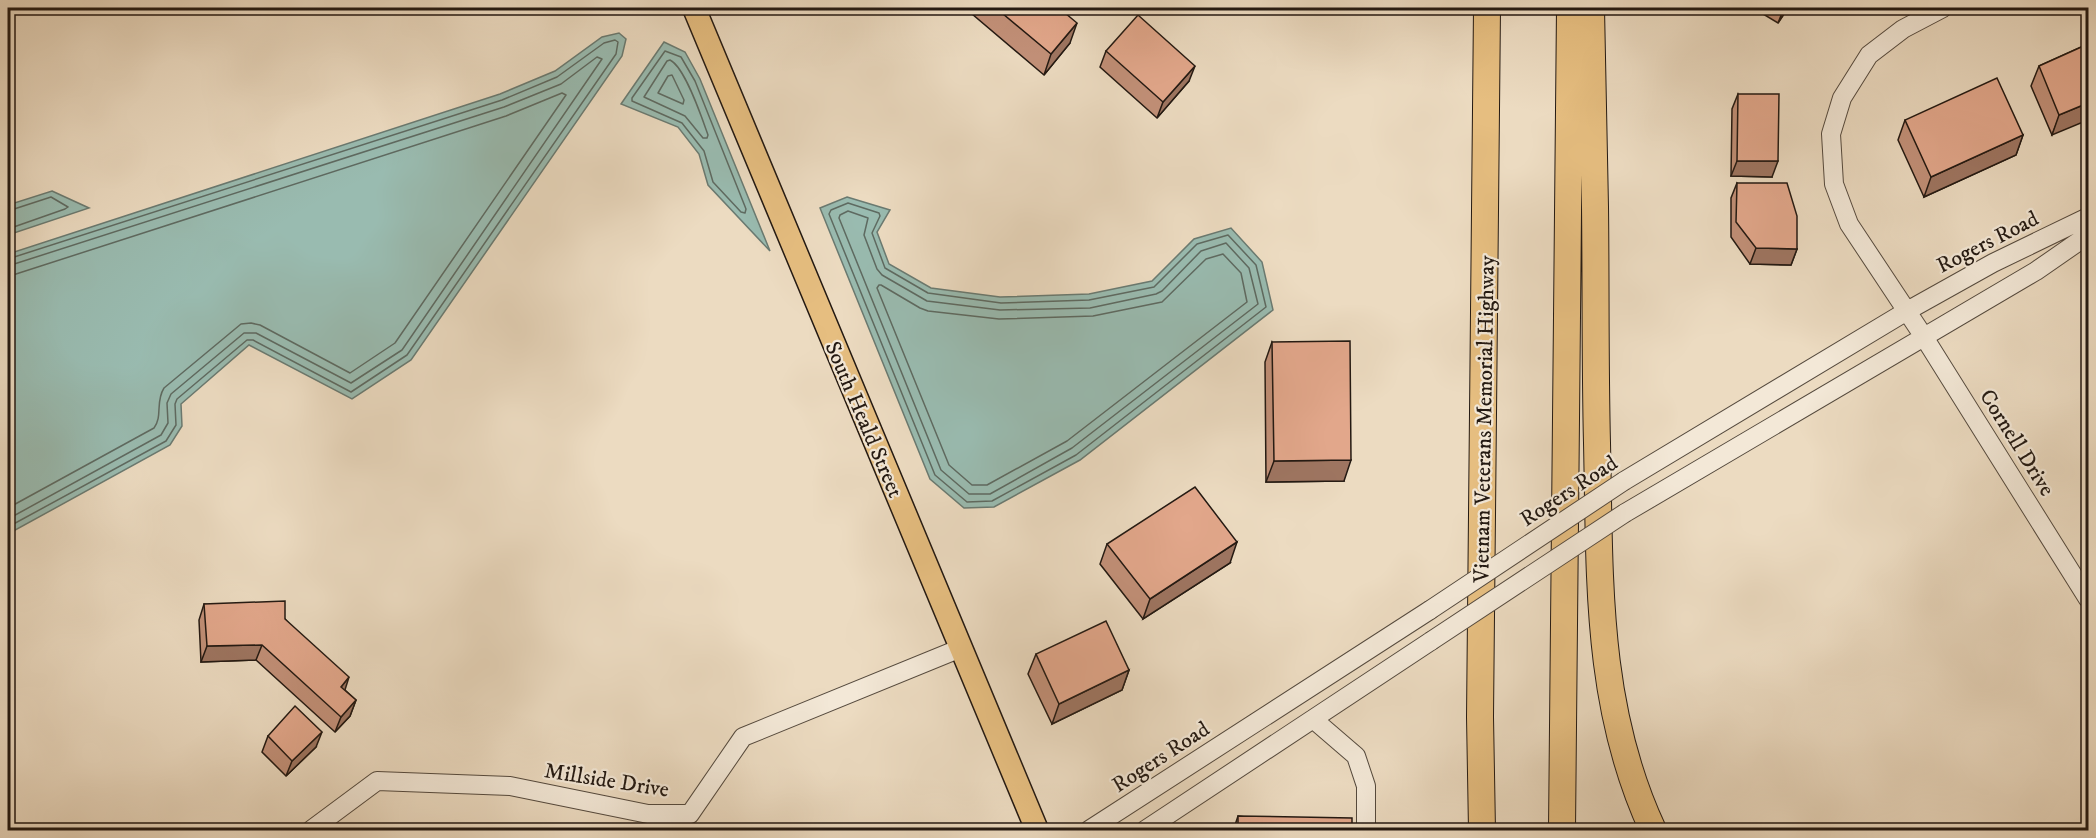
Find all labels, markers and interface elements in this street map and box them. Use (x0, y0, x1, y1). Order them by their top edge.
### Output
street label: Rogers Road (1932, 205, 2043, 280)
street label: Vietnam Veterans Memorial Highway (1468, 255, 1501, 584)
street label: South Heald Street (819, 337, 909, 502)
street label: Cornell Drive (1973, 384, 2060, 501)
street label: Rogers Road (1515, 450, 1623, 533)
street label: Rogers Road (1107, 716, 1215, 799)
street label: Millside Drive (543, 757, 671, 804)

